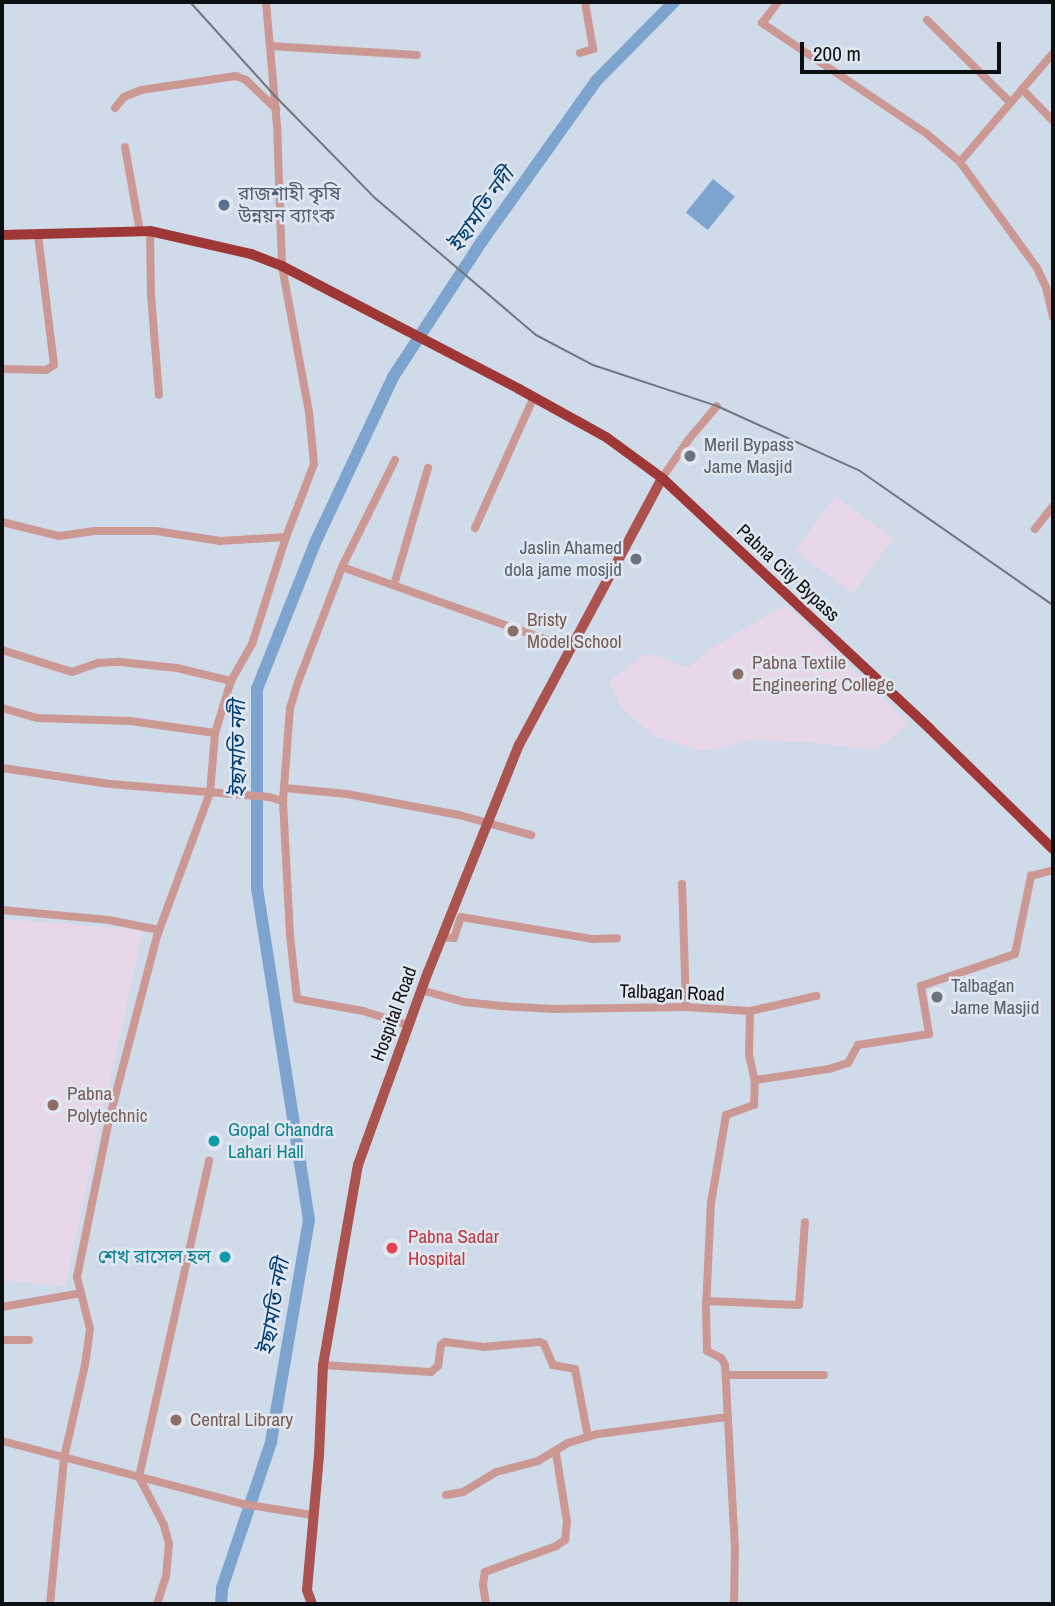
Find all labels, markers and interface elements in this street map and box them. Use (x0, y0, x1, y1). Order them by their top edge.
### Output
scale bar (803, 28, 1004, 72)
text: 200 m (813, 39, 861, 68)
water label: ইছামতি নদী (443, 163, 519, 257)
place label: রাজশাহী কৃষি উন্নয়ন ব্যাংক (238, 183, 341, 227)
marker: রাজশাহী কৃষি উন্নয়ন ব্যাংক (216, 197, 232, 213)
place label: Meril Bypass Jame Masjid (704, 434, 794, 478)
marker: Meril Bypass Jame Masjid (682, 448, 698, 464)
street label: Pabna City Bypass (732, 519, 844, 627)
place label: Jaslin Ahamed dola jame mosjid (504, 537, 622, 581)
marker: Jaslin Ahamed dola jame mosjid (628, 551, 644, 567)
place label: Bristy Model School (527, 609, 621, 653)
marker: Bristy Model School (505, 623, 521, 639)
place label: Pabna Textile Engineering College (752, 652, 894, 696)
marker: Pabna Textile Engineering College (730, 666, 746, 682)
water label: ইছামতি নদী (225, 700, 251, 798)
street label: Hospital Road (366, 964, 422, 1064)
place label: Talbagan Jame Masjid (951, 975, 1039, 1019)
street label: Talbagan Road (619, 980, 725, 1006)
marker: Talbagan Jame Masjid (929, 989, 945, 1005)
place label: Pabna Polytechnic (67, 1083, 148, 1127)
marker: Pabna Polytechnic (45, 1097, 61, 1113)
place label: Gopal Chandra Lahari Hall (228, 1119, 334, 1163)
marker: Gopal Chandra Lahari Hall (206, 1133, 222, 1149)
place label: Pabna Sadar Hospital (408, 1226, 499, 1270)
marker: Pabna Sadar Hospital (382, 1238, 402, 1258)
place label: শেখ রাসেল হল (98, 1246, 211, 1268)
marker: শেখ রাসেল হল (217, 1249, 233, 1265)
water label: ইছামতি নদী (253, 1257, 295, 1357)
place label: Central Library (190, 1409, 293, 1431)
marker: Central Library (168, 1412, 184, 1428)

